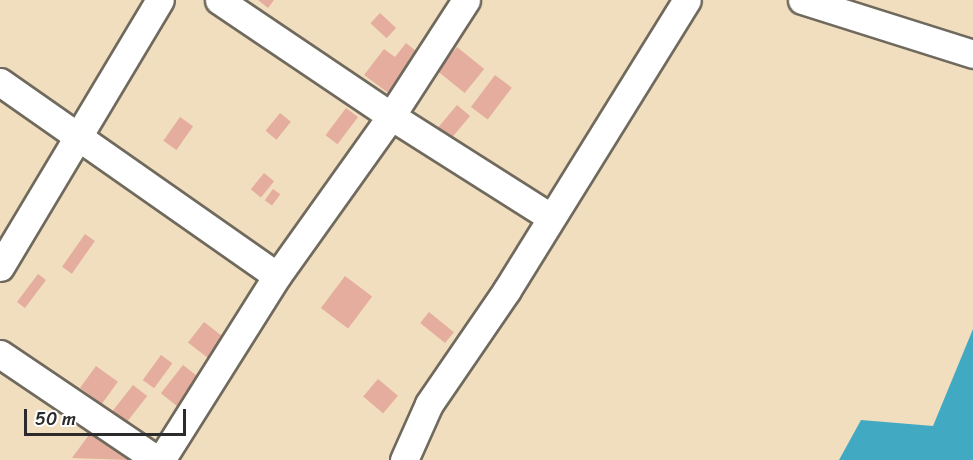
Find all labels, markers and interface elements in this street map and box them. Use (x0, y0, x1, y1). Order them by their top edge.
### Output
scale bar (27, 397, 189, 435)
text: 50 m (35, 403, 76, 435)

